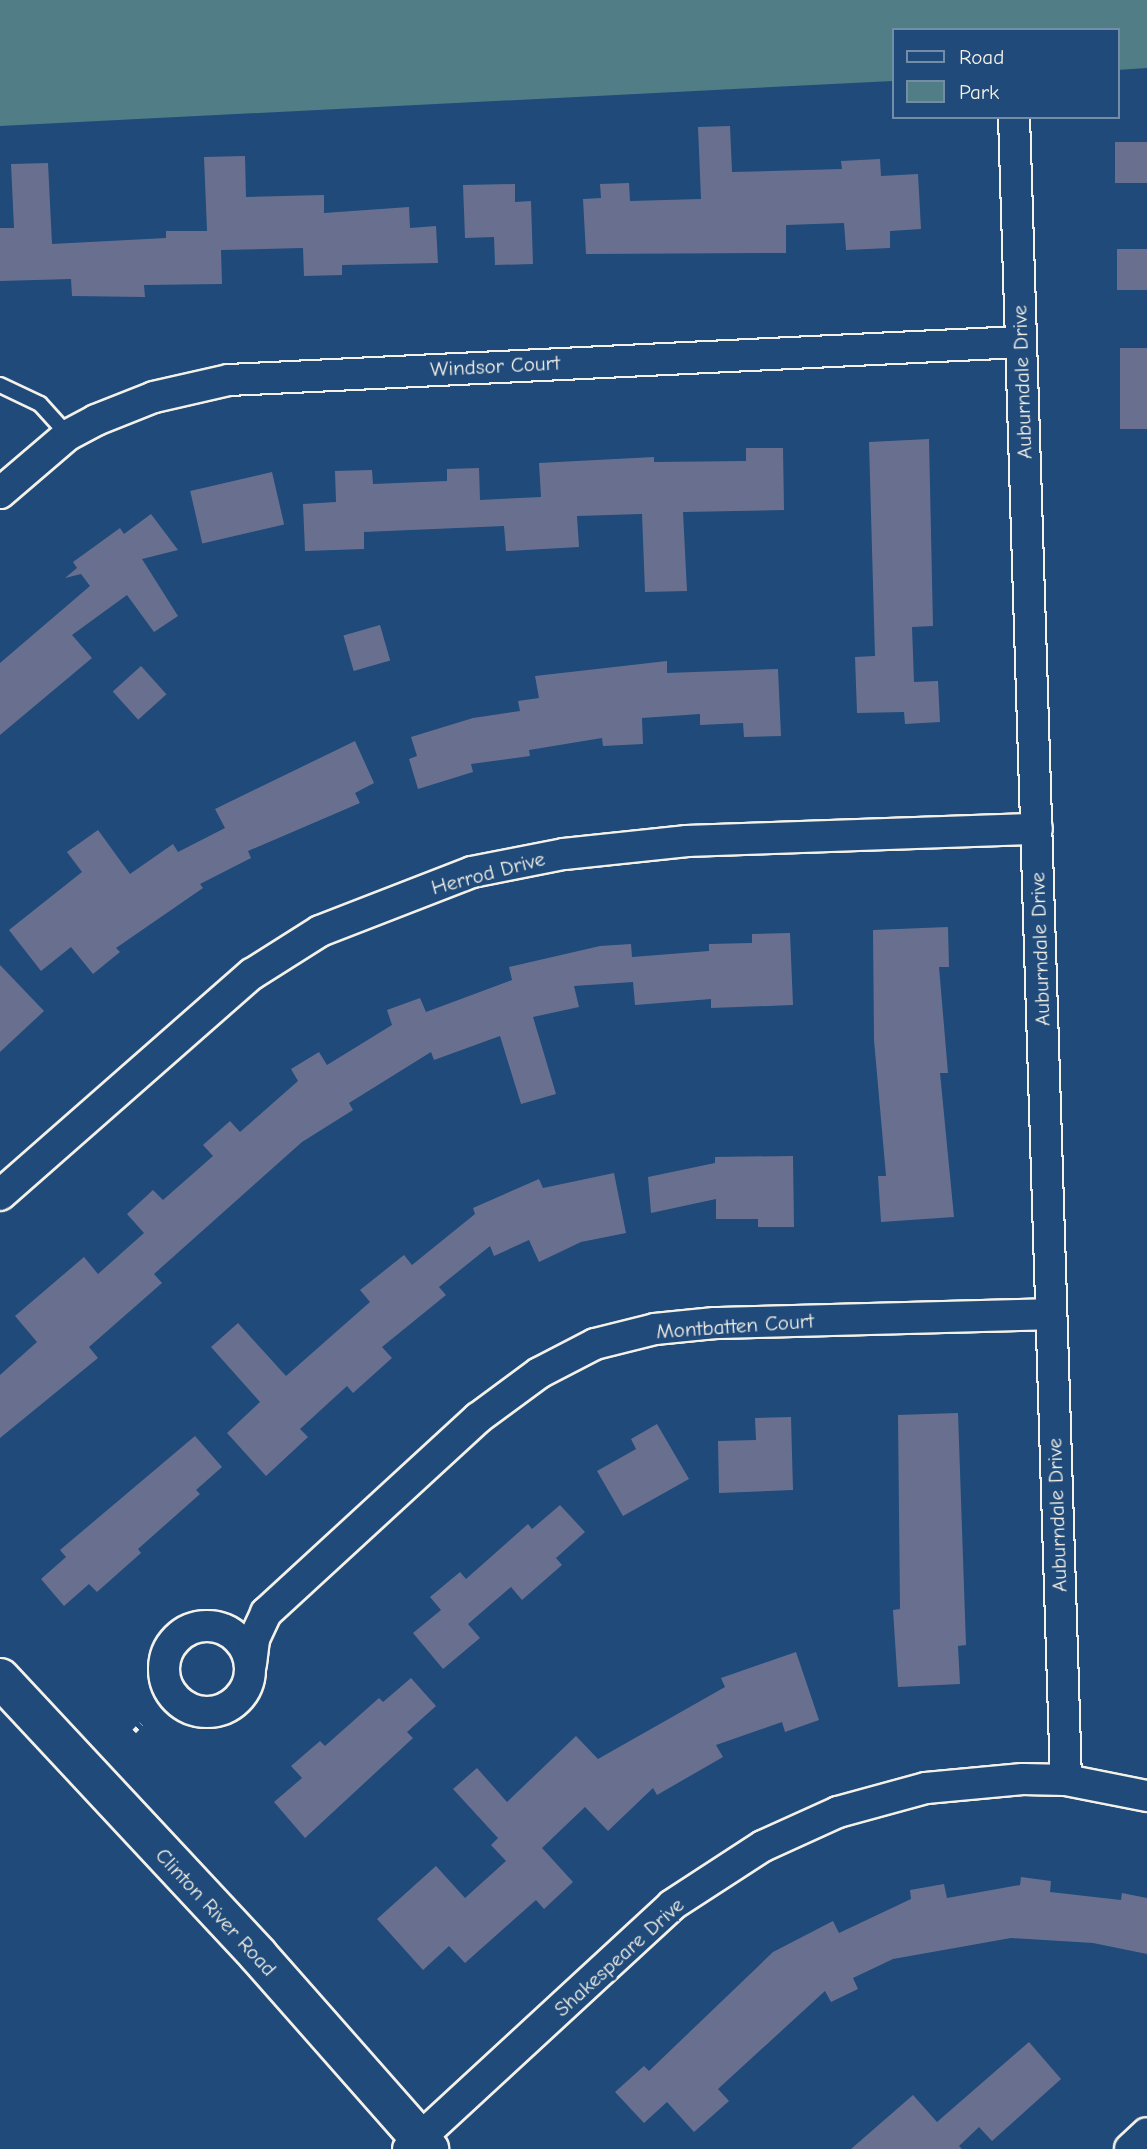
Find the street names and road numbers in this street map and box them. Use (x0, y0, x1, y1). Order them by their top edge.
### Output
street label: Auburndale Drive (1007, 305, 1037, 459)
street label: Windsor Court (429, 350, 561, 382)
street label: Herrod Drive (428, 846, 548, 900)
street label: Auburndale Drive (1025, 872, 1055, 1026)
street label: Montbatten Court (655, 1308, 815, 1344)
street label: Auburndale Drive (1042, 1438, 1072, 1592)
street label: Clinton River Road (150, 1843, 282, 1981)
street label: Shakespeare Drive (549, 1892, 689, 2022)

